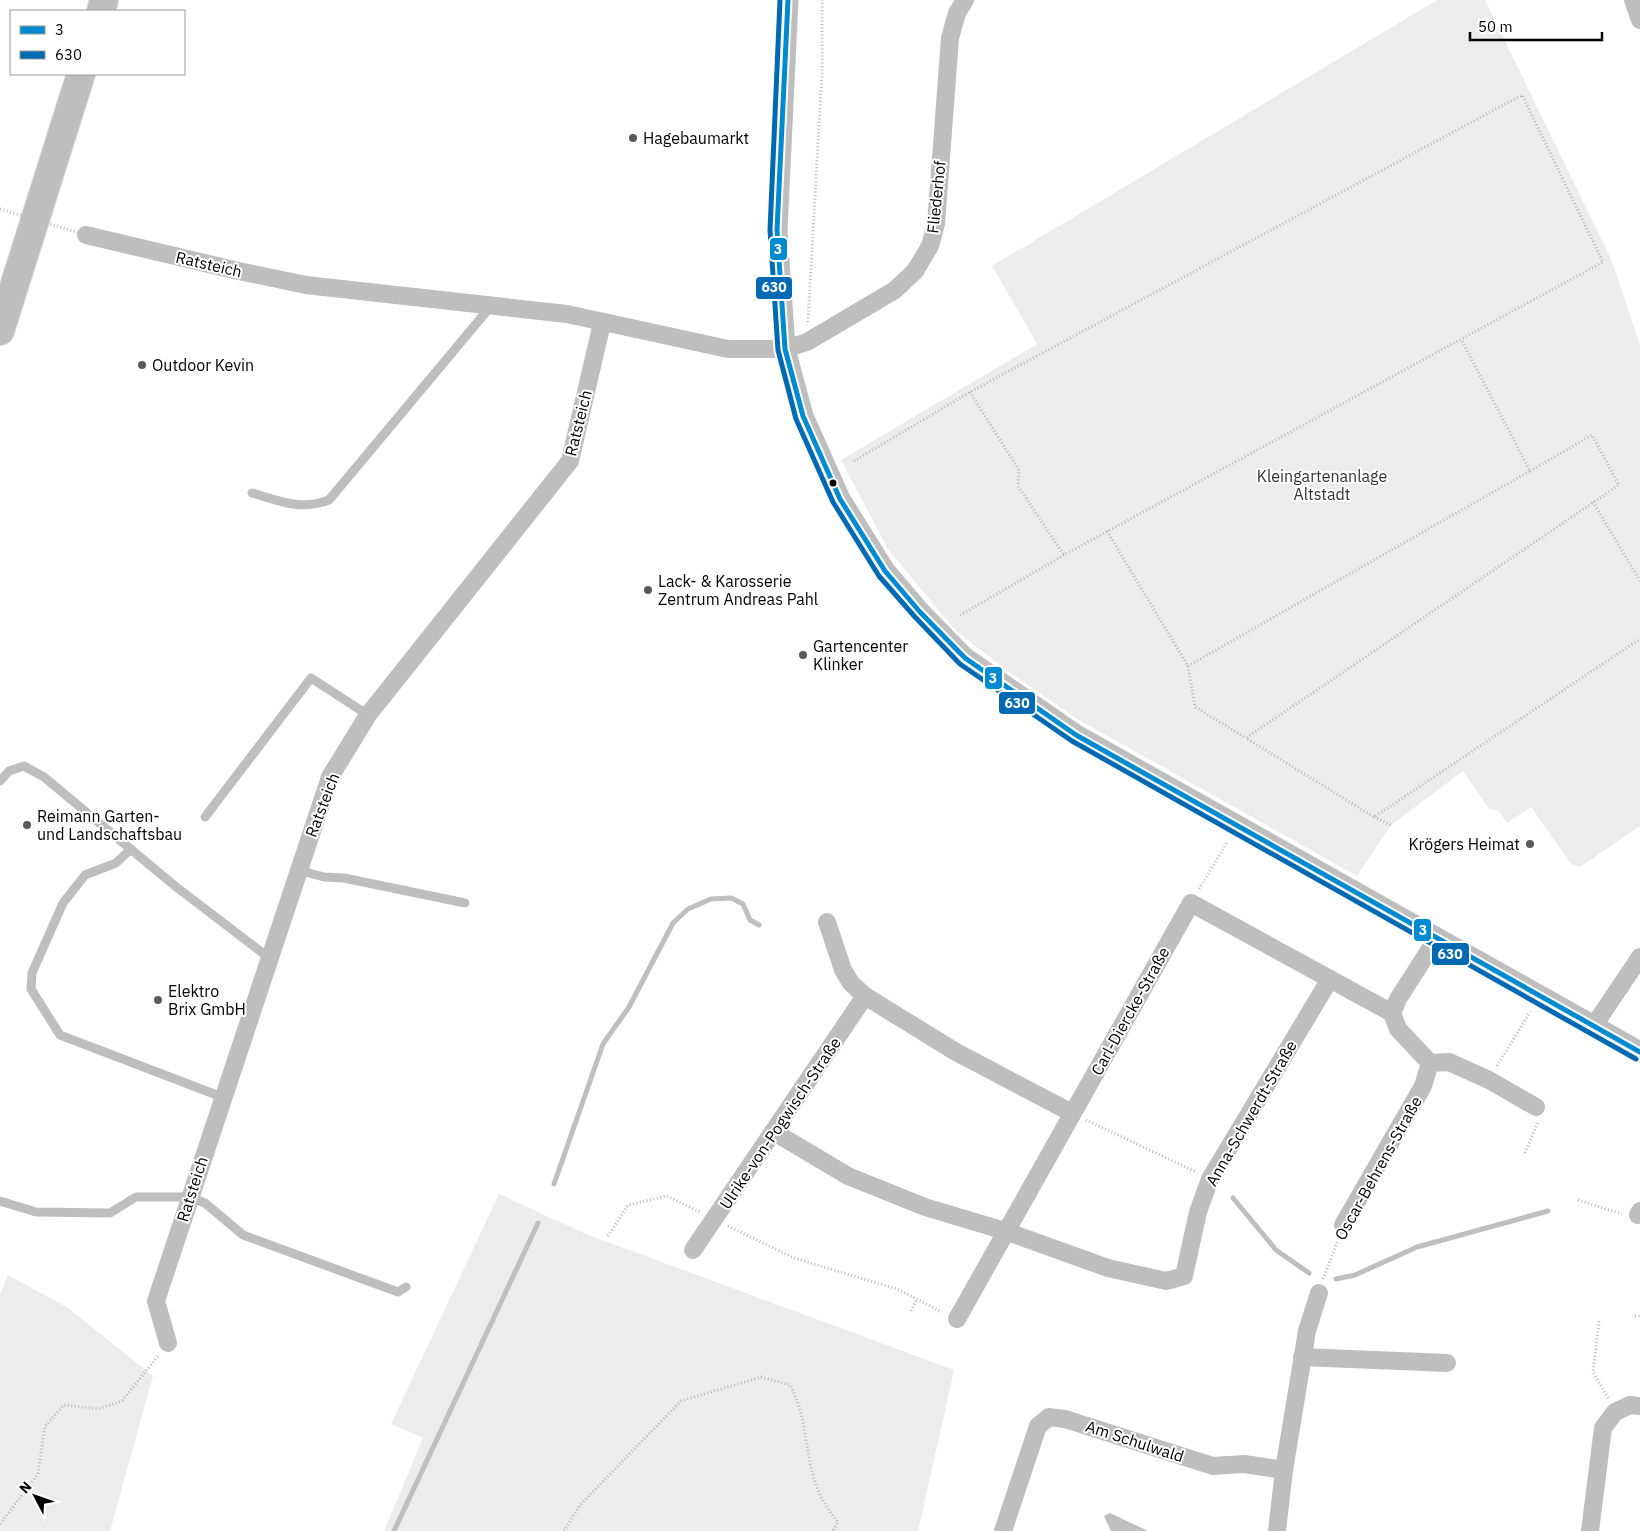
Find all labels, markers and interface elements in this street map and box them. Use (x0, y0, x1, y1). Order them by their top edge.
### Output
legend (10, 10, 185, 75)
scale bar (1470, 10, 1602, 42)
text: 50 m (1478, 17, 1513, 36)
text: 3 (55, 20, 64, 39)
text: 630 (55, 45, 82, 64)
place label: Hagebaumarkt (643, 128, 749, 148)
marker: Hagebaumarkt (627, 132, 639, 144)
street label: Fliederhof (922, 160, 950, 234)
line badge: 3 (769, 237, 788, 261)
text: 3 (774, 240, 782, 258)
street label: Ratsteich (174, 247, 244, 281)
line badge: 630 (755, 276, 793, 300)
text: 630 (761, 278, 787, 296)
place label: Outdoor Kevin (152, 355, 254, 375)
marker: Outdoor Kevin (136, 359, 148, 371)
street label: Ratsteich (560, 388, 596, 458)
park label: Kleingartenanlage Altstadt (1257, 466, 1387, 504)
unlabelled marker (828, 478, 838, 488)
place label: Lack- & Karosserie Zentrum Andreas Pahl (658, 571, 818, 609)
marker: Lack- & Karosserie Zentrum Andreas Pahl (642, 584, 654, 596)
place label: Gartencenter Klinker (813, 636, 908, 674)
marker: Gartencenter Klinker (797, 649, 809, 661)
line badge: 3 (984, 666, 1003, 690)
text: 3 (989, 669, 997, 687)
line badge: 630 (998, 691, 1036, 715)
text: 630 (1004, 694, 1030, 712)
street label: Ratsteich (301, 770, 343, 840)
place label: Reimann Garten- und Landschaftsbau (37, 806, 182, 844)
marker: Reimann Garten- und Landschaftsbau (21, 819, 33, 831)
place label: Krögers Heimat (1408, 834, 1520, 854)
marker: Krögers Heimat (1524, 838, 1536, 850)
line badge: 3 (1413, 918, 1432, 942)
text: 3 (1419, 921, 1427, 939)
line badge: 630 (1431, 942, 1470, 966)
street label: Carl-Diercke-Straße (1086, 943, 1174, 1079)
text: 630 (1437, 945, 1463, 963)
place label: Elektro Brix GmbH (168, 981, 246, 1019)
marker: Elektro Brix GmbH (152, 994, 164, 1006)
street label: Ulrike-von-Pogwisch-Straße (715, 1033, 845, 1213)
street label: Anna-Schwerdt-Straße (1201, 1036, 1301, 1189)
street label: Oscar-Behrens-Straße (1330, 1092, 1426, 1244)
street label: Ratsteich (172, 1154, 212, 1224)
street label: Am Schulwald (1083, 1416, 1187, 1466)
north arrow (10, 1471, 60, 1521)
text: N (15, 1478, 35, 1497)

